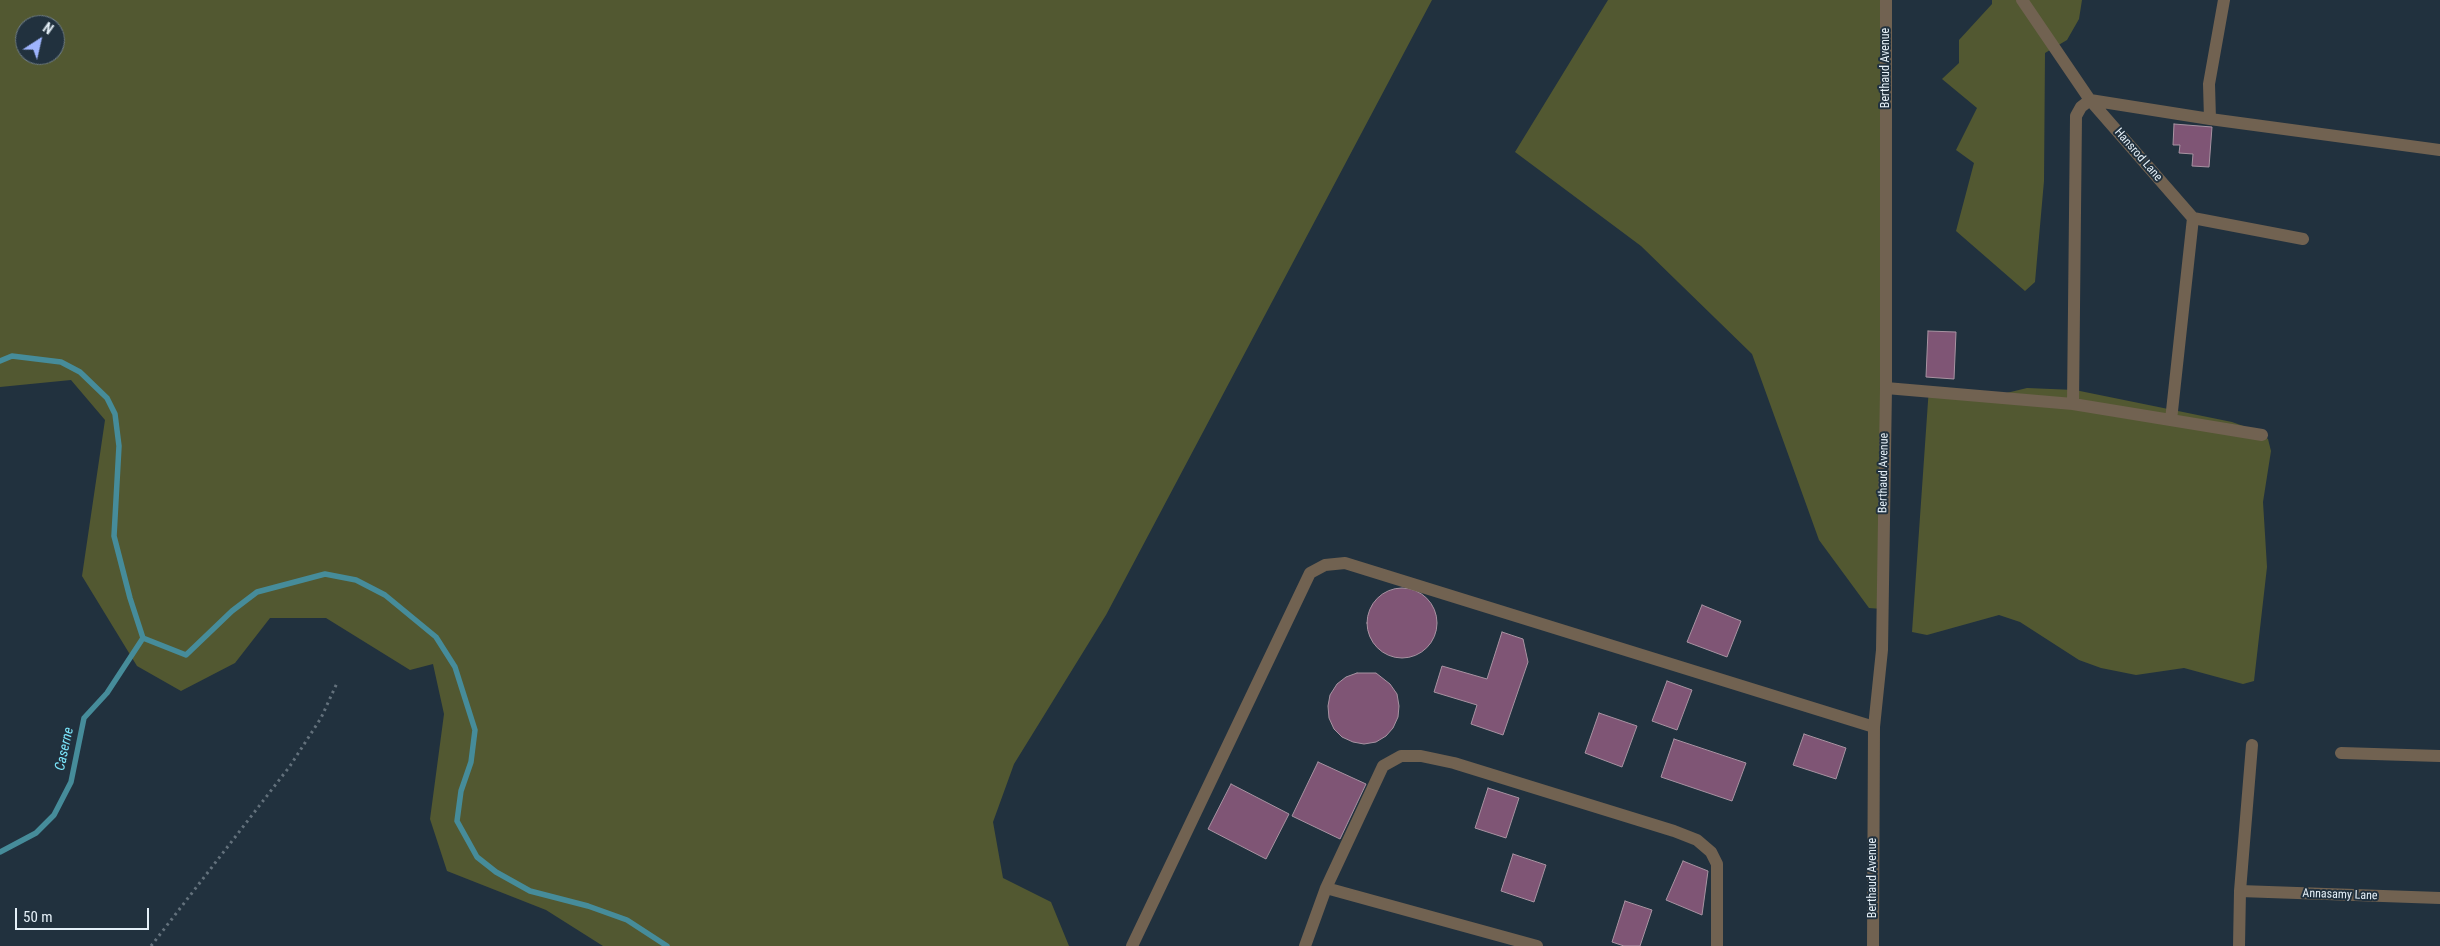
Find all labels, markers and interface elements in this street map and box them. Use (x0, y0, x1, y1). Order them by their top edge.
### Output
north arrow (15, 15, 65, 65)
text: N (40, 20, 56, 38)
street label: Berthaud Avenue (1879, 28, 1893, 108)
street label: Hansrod Lane (2111, 126, 2165, 184)
street label: Berthaud Avenue (1876, 433, 1892, 513)
water label: Caserne (52, 726, 78, 772)
street label: Berthaud Avenue (1866, 838, 1880, 918)
street label: Annasamy Lane (2302, 886, 2378, 904)
scale bar (18, 898, 151, 930)
text: 50 m (23, 908, 53, 926)

